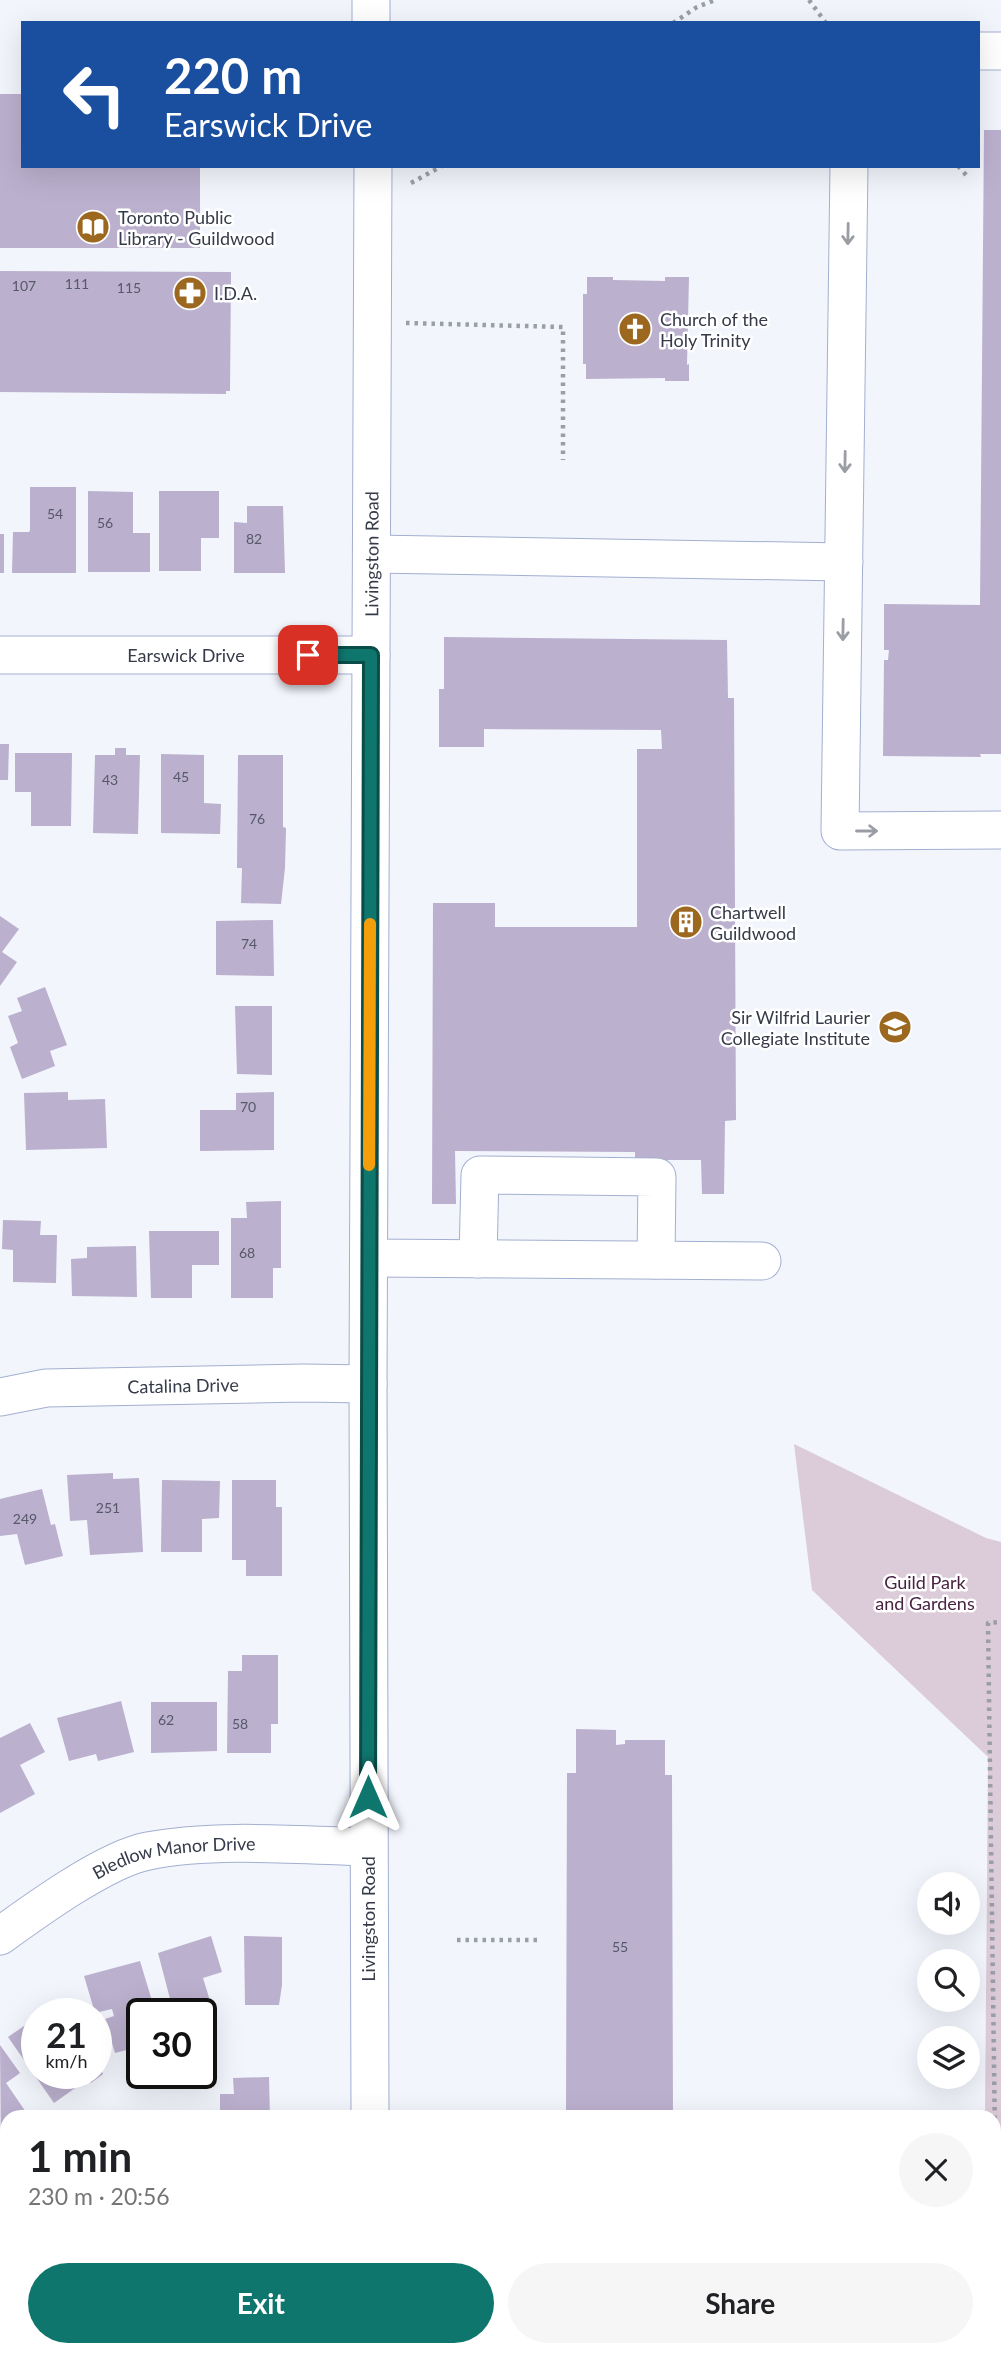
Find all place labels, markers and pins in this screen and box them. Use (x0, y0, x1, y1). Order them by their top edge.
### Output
place label: Toronto Public Library - Guildwood (118, 206, 274, 249)
library icon: Toronto Public Library - Guildwood (74, 208, 112, 246)
pharmacy icon: I.D.A. (171, 274, 209, 312)
place label: I.D.A. (214, 282, 257, 304)
place label: Church of the Holy Trinity (660, 308, 768, 351)
church icon: Church of the Holy Trinity (616, 310, 654, 348)
pin (278, 625, 338, 685)
place label: Chartwell Guildwood (710, 901, 796, 944)
building icon: Chartwell Guildwood (667, 903, 705, 941)
place label: Sir Wilfrid Laurier Collegiate Institute (721, 1006, 870, 1049)
school or university icon: Sir Wilfrid Laurier Collegiate Institute (876, 1008, 914, 1046)

